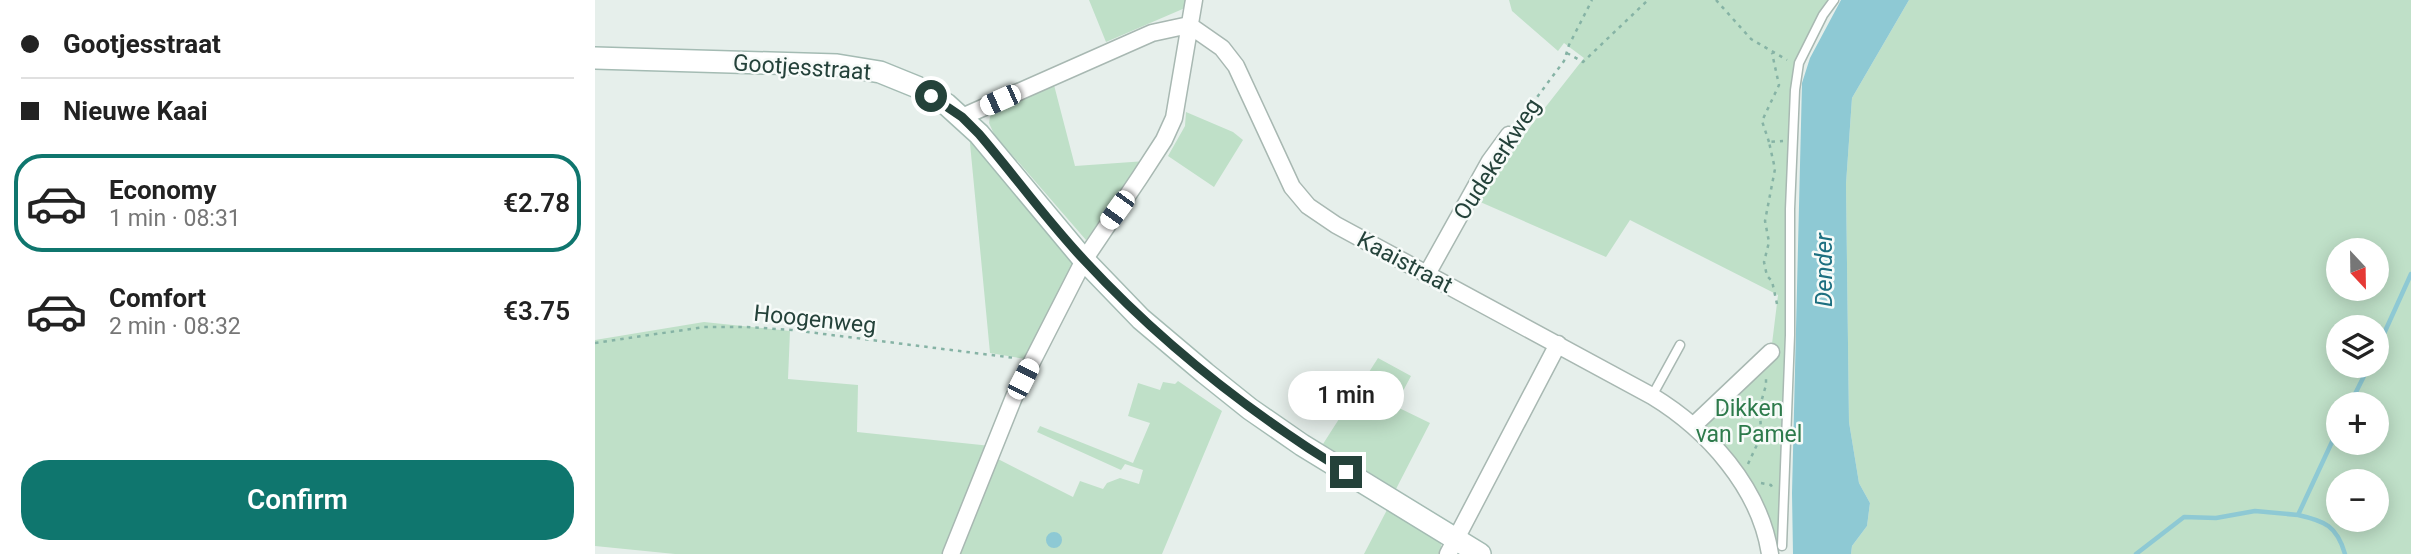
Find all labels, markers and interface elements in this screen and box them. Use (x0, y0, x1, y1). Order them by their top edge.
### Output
text: Gootjesstraat (63, 29, 221, 59)
street label: Gootjesstraat (732, 49, 872, 86)
route start (915, 80, 947, 112)
car (977, 82, 1024, 118)
street label: Oudekerkweg (1448, 94, 1547, 225)
text: Nieuwe Kaai (63, 96, 208, 126)
icon: car (25, 172, 88, 235)
text: Economy (109, 175, 216, 205)
car (1097, 187, 1138, 233)
text: €2.78 (503, 188, 570, 218)
text: 1 min · 08:31 (109, 205, 241, 232)
street label: Kaaistraat (1352, 226, 1457, 299)
water label: Dender (1810, 232, 1838, 307)
north arrow (2326, 238, 2389, 301)
map controls (2326, 238, 2389, 532)
icon: car (25, 280, 88, 343)
text: Comfort (109, 283, 206, 313)
text: €3.75 (503, 296, 570, 326)
street label: Hoogenweg (752, 300, 877, 339)
text: 2 min · 08:32 (109, 313, 241, 340)
button: layers (2326, 315, 2389, 378)
car (1005, 356, 1042, 402)
callout: 1 min (1288, 370, 1404, 420)
text: 1 min (1317, 382, 1375, 409)
button: + (2326, 392, 2389, 455)
park label: Dikken van Pamel (1696, 395, 1802, 448)
route end (1330, 456, 1362, 488)
button: Confirm (21, 460, 574, 540)
button: − (2326, 469, 2389, 532)

